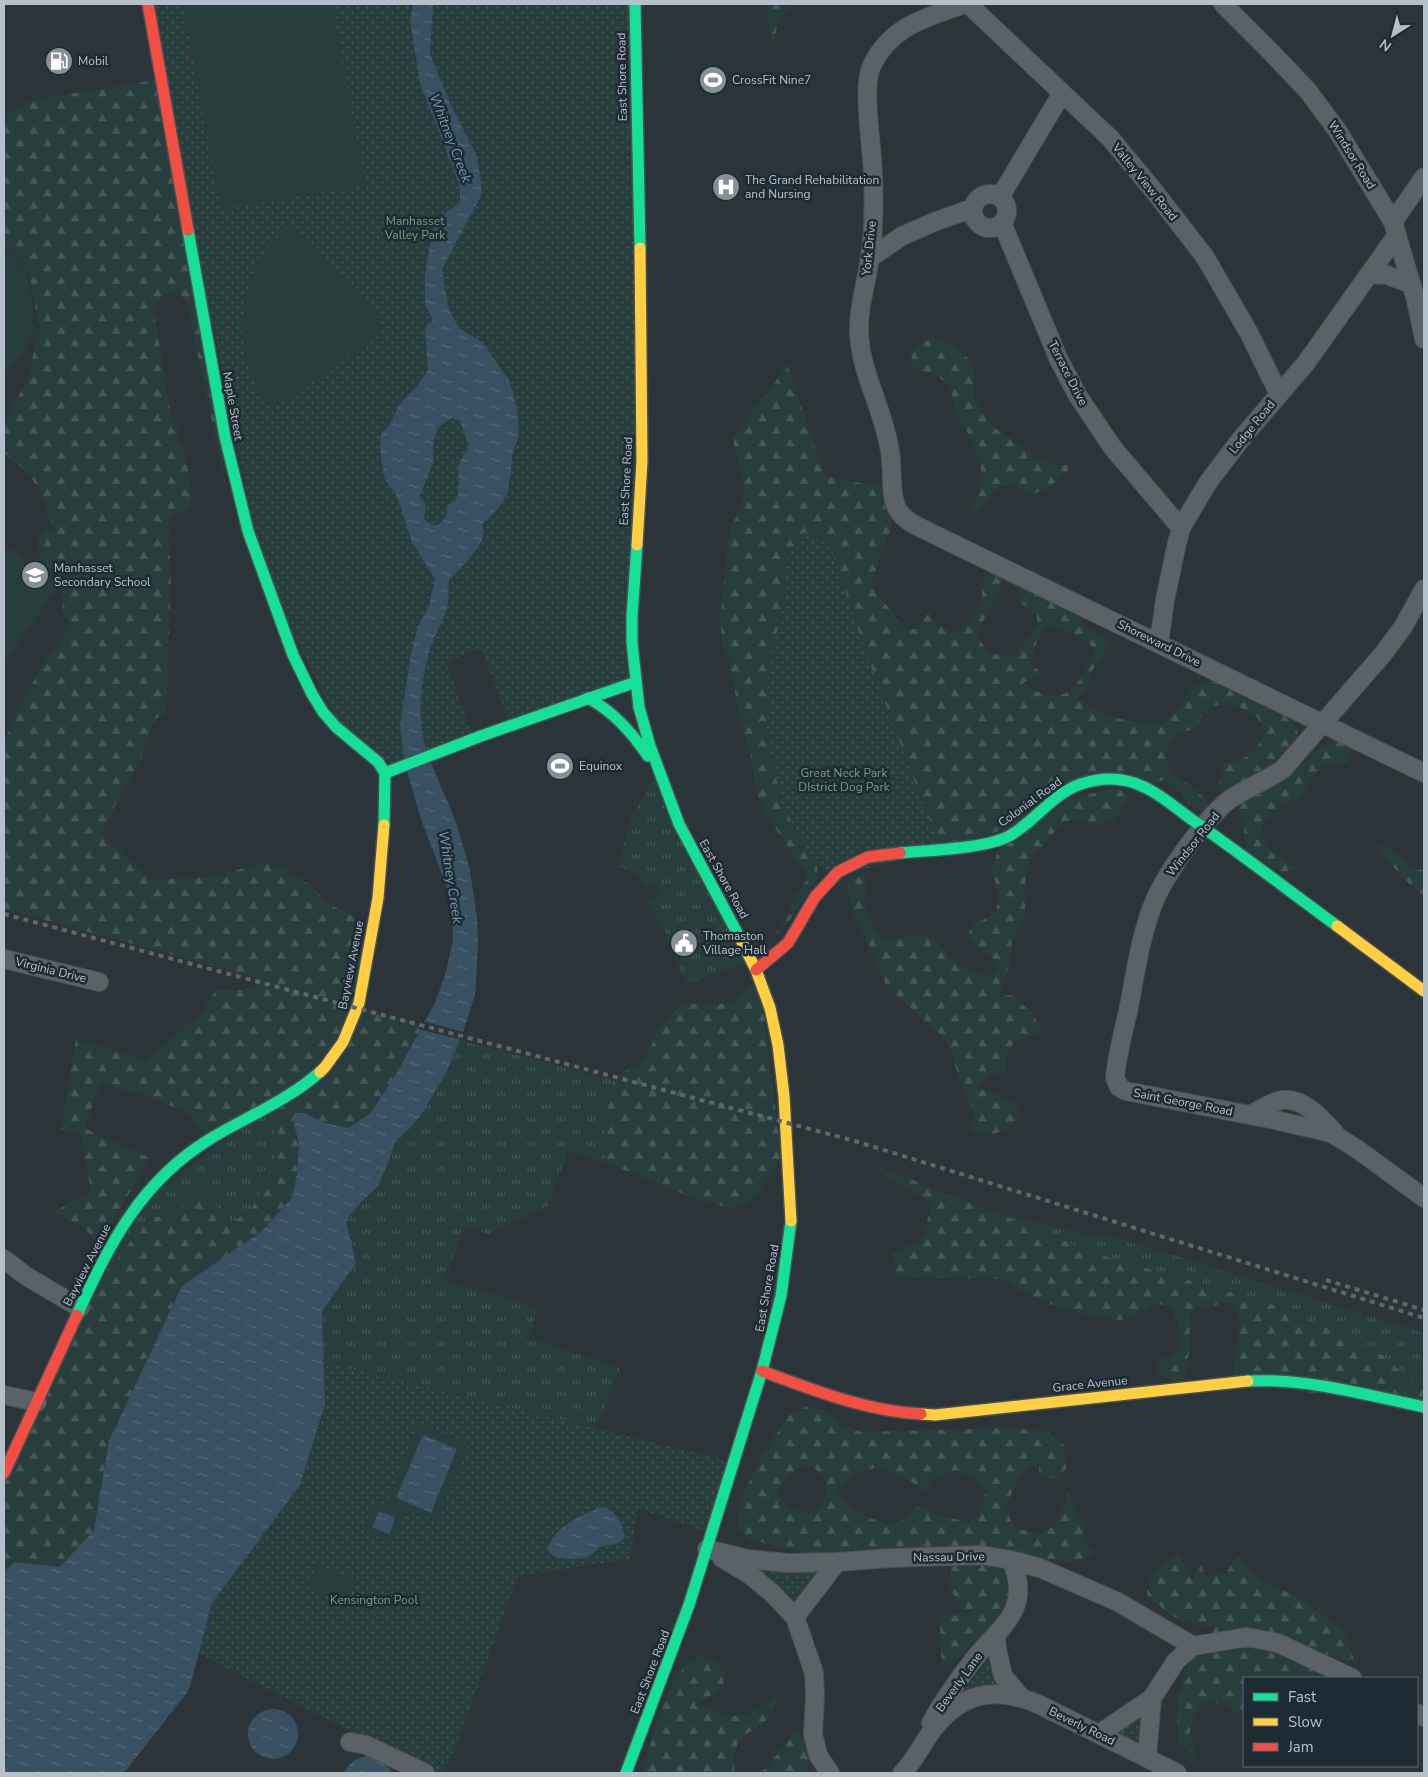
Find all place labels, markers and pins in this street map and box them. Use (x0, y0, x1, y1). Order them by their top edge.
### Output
fuel station icon: Mobil (44, 46, 74, 76)
place label: Mobil (78, 53, 109, 69)
sports icon: CrossFit Nine7 (698, 65, 728, 95)
place label: CrossFit Nine7 (732, 72, 811, 88)
hospital icon: The Grand Rehabilitation and Nursing (711, 172, 741, 202)
place label: The Grand Rehabilitation and Nursing (745, 172, 879, 202)
school or university icon: Manhasset Secondary School (20, 560, 50, 590)
place label: Manhasset Secondary School (54, 560, 151, 590)
sports icon: Equinox (545, 751, 575, 781)
place label: Equinox (579, 758, 623, 774)
public building icon: Thomaston Village Hall (669, 928, 699, 958)
place label: Thomaston Village Hall (702, 928, 767, 958)

